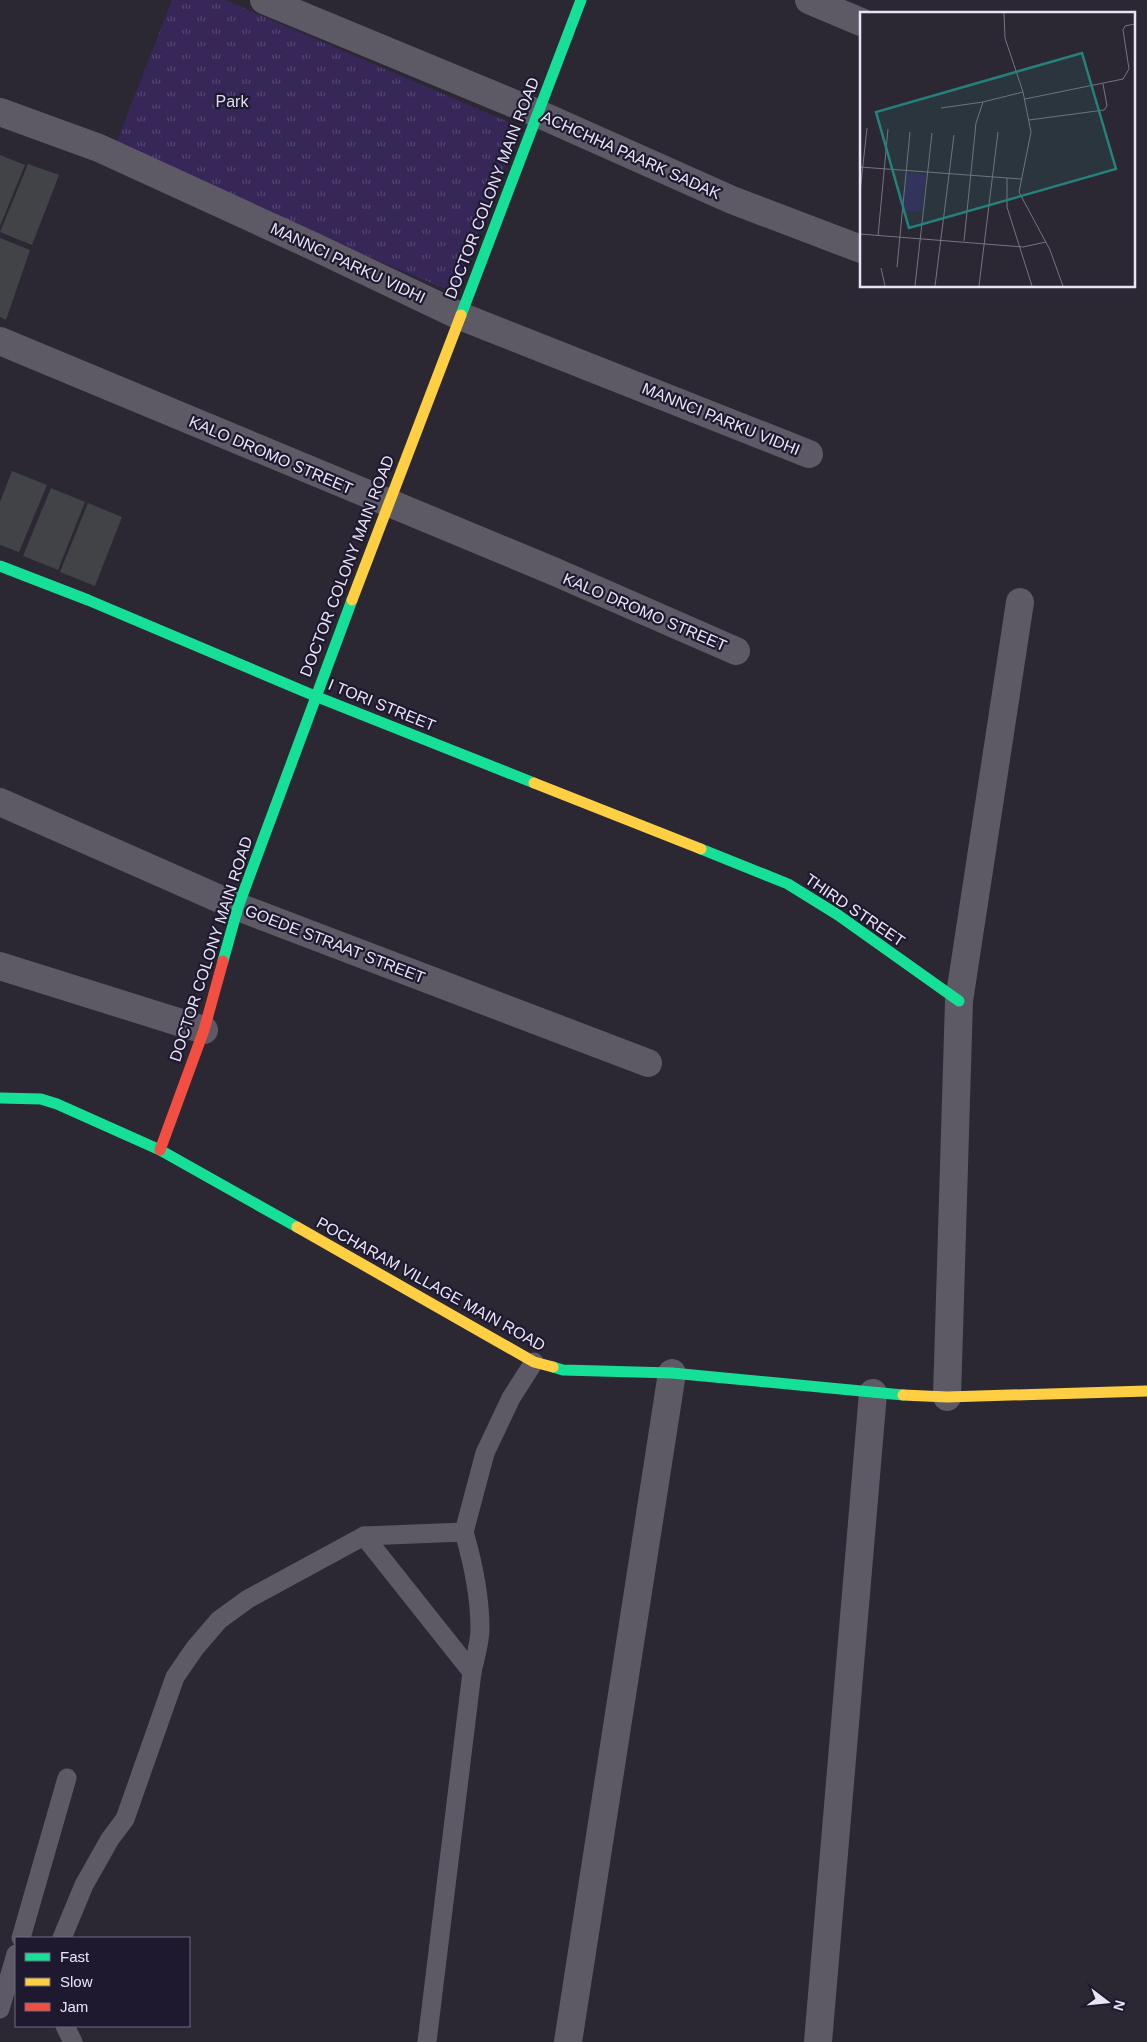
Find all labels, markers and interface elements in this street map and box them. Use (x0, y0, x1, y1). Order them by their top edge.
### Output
inset map (860, 12, 1134, 288)
street label: DOCTOR COLONY MAIN ROAD (442, 75, 542, 301)
park label: Park (216, 93, 249, 110)
street label: ACHCHHA PAARK SADAK (539, 108, 724, 202)
street label: MANNCI PARKU VIDHI (268, 220, 428, 306)
street label: MANNCI PARKU VIDHI (640, 380, 802, 458)
street label: KALO DROMO STREET (187, 413, 356, 497)
street label: DOCTOR COLONY MAIN ROAD (297, 453, 397, 679)
street label: KALO DROMO STREET (561, 570, 730, 654)
street label: I TORI STREET (326, 676, 438, 734)
street label: DOCTOR COLONY MAIN ROAD (166, 834, 256, 1064)
street label: THIRD STREET (802, 870, 908, 950)
street label: GOEDE STRAAT STREET (243, 902, 428, 986)
street label: POCHARAM VILLAGE MAIN ROAD (314, 1214, 548, 1354)
legend (15, 1937, 190, 2027)
text: Fast (60, 1948, 90, 1965)
text: Slow (60, 1973, 93, 1990)
north arrow (1082, 1977, 1132, 2027)
text: Jam (60, 1998, 88, 2015)
text: N (1110, 1999, 1129, 2013)

